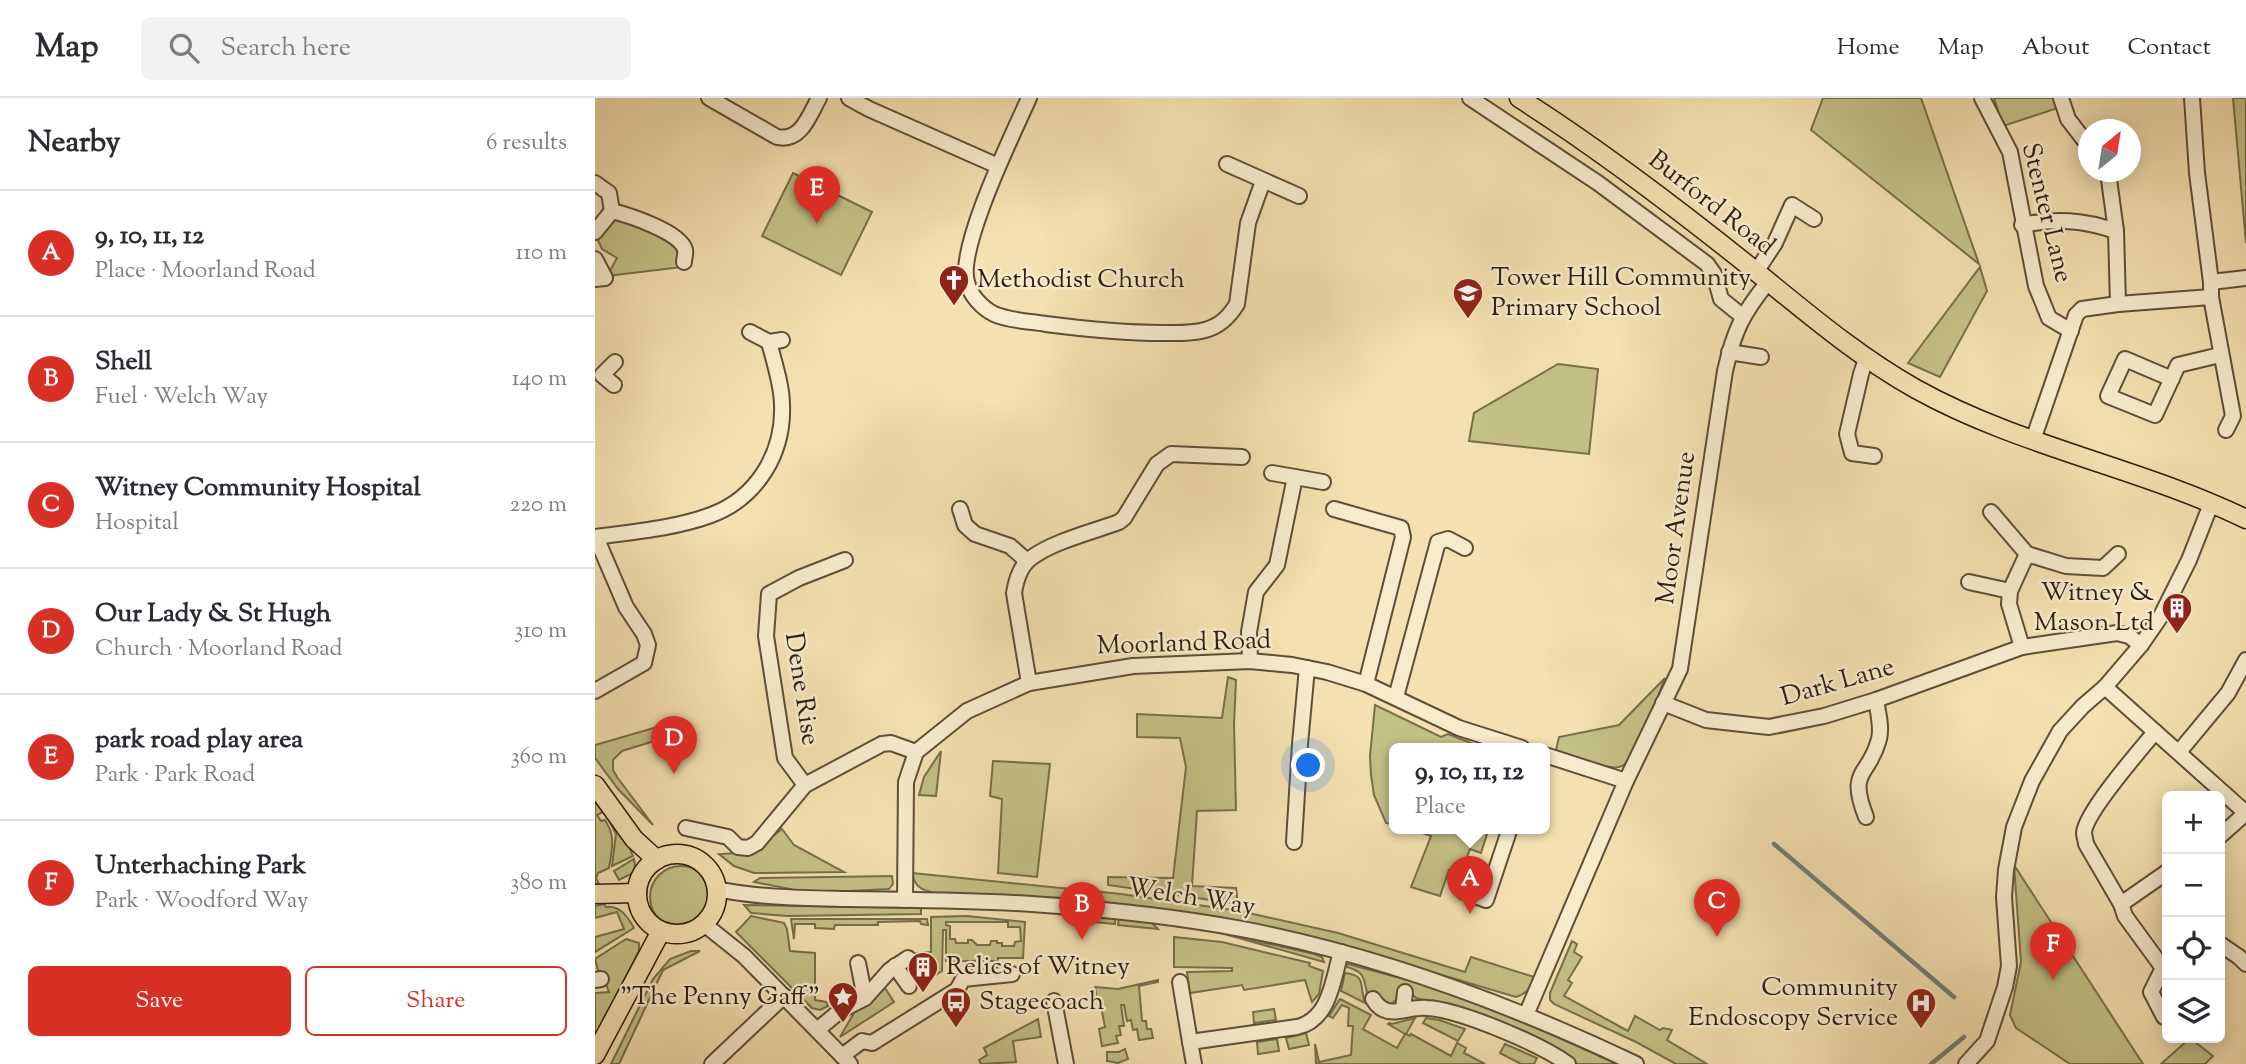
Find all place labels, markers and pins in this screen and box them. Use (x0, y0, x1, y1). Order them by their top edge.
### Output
pin: E (794, 166, 840, 224)
place label: Tower Hill Community Primary School (1491, 260, 1751, 327)
place label: Methodist Church (977, 262, 1185, 299)
church icon: Methodist Church (937, 263, 971, 307)
school or university icon: Tower Hill Community Primary School (1451, 276, 1485, 320)
place label: Witney & Mason Ltd (2034, 575, 2154, 642)
building icon: Witney & Mason Ltd (2160, 591, 2194, 635)
pin: D (651, 716, 697, 774)
pin: A (1447, 856, 1493, 914)
pin: C (1694, 879, 1740, 937)
pin: B (1059, 882, 1105, 940)
pin: F (2030, 922, 2076, 980)
place label: Relics of Witney (946, 949, 1130, 986)
building icon: Relics of Witney (906, 950, 940, 994)
place label: Community Endoscopy Service (1688, 970, 1898, 1037)
place label: "The Penny Gaff" (620, 979, 820, 1016)
place icon: "The Penny Gaff" (826, 980, 860, 1024)
place label: Stagecoach (979, 984, 1104, 1021)
bus stop icon: Stagecoach (939, 985, 973, 1029)
hospital icon: Community Endoscopy Service (1904, 986, 1938, 1030)

